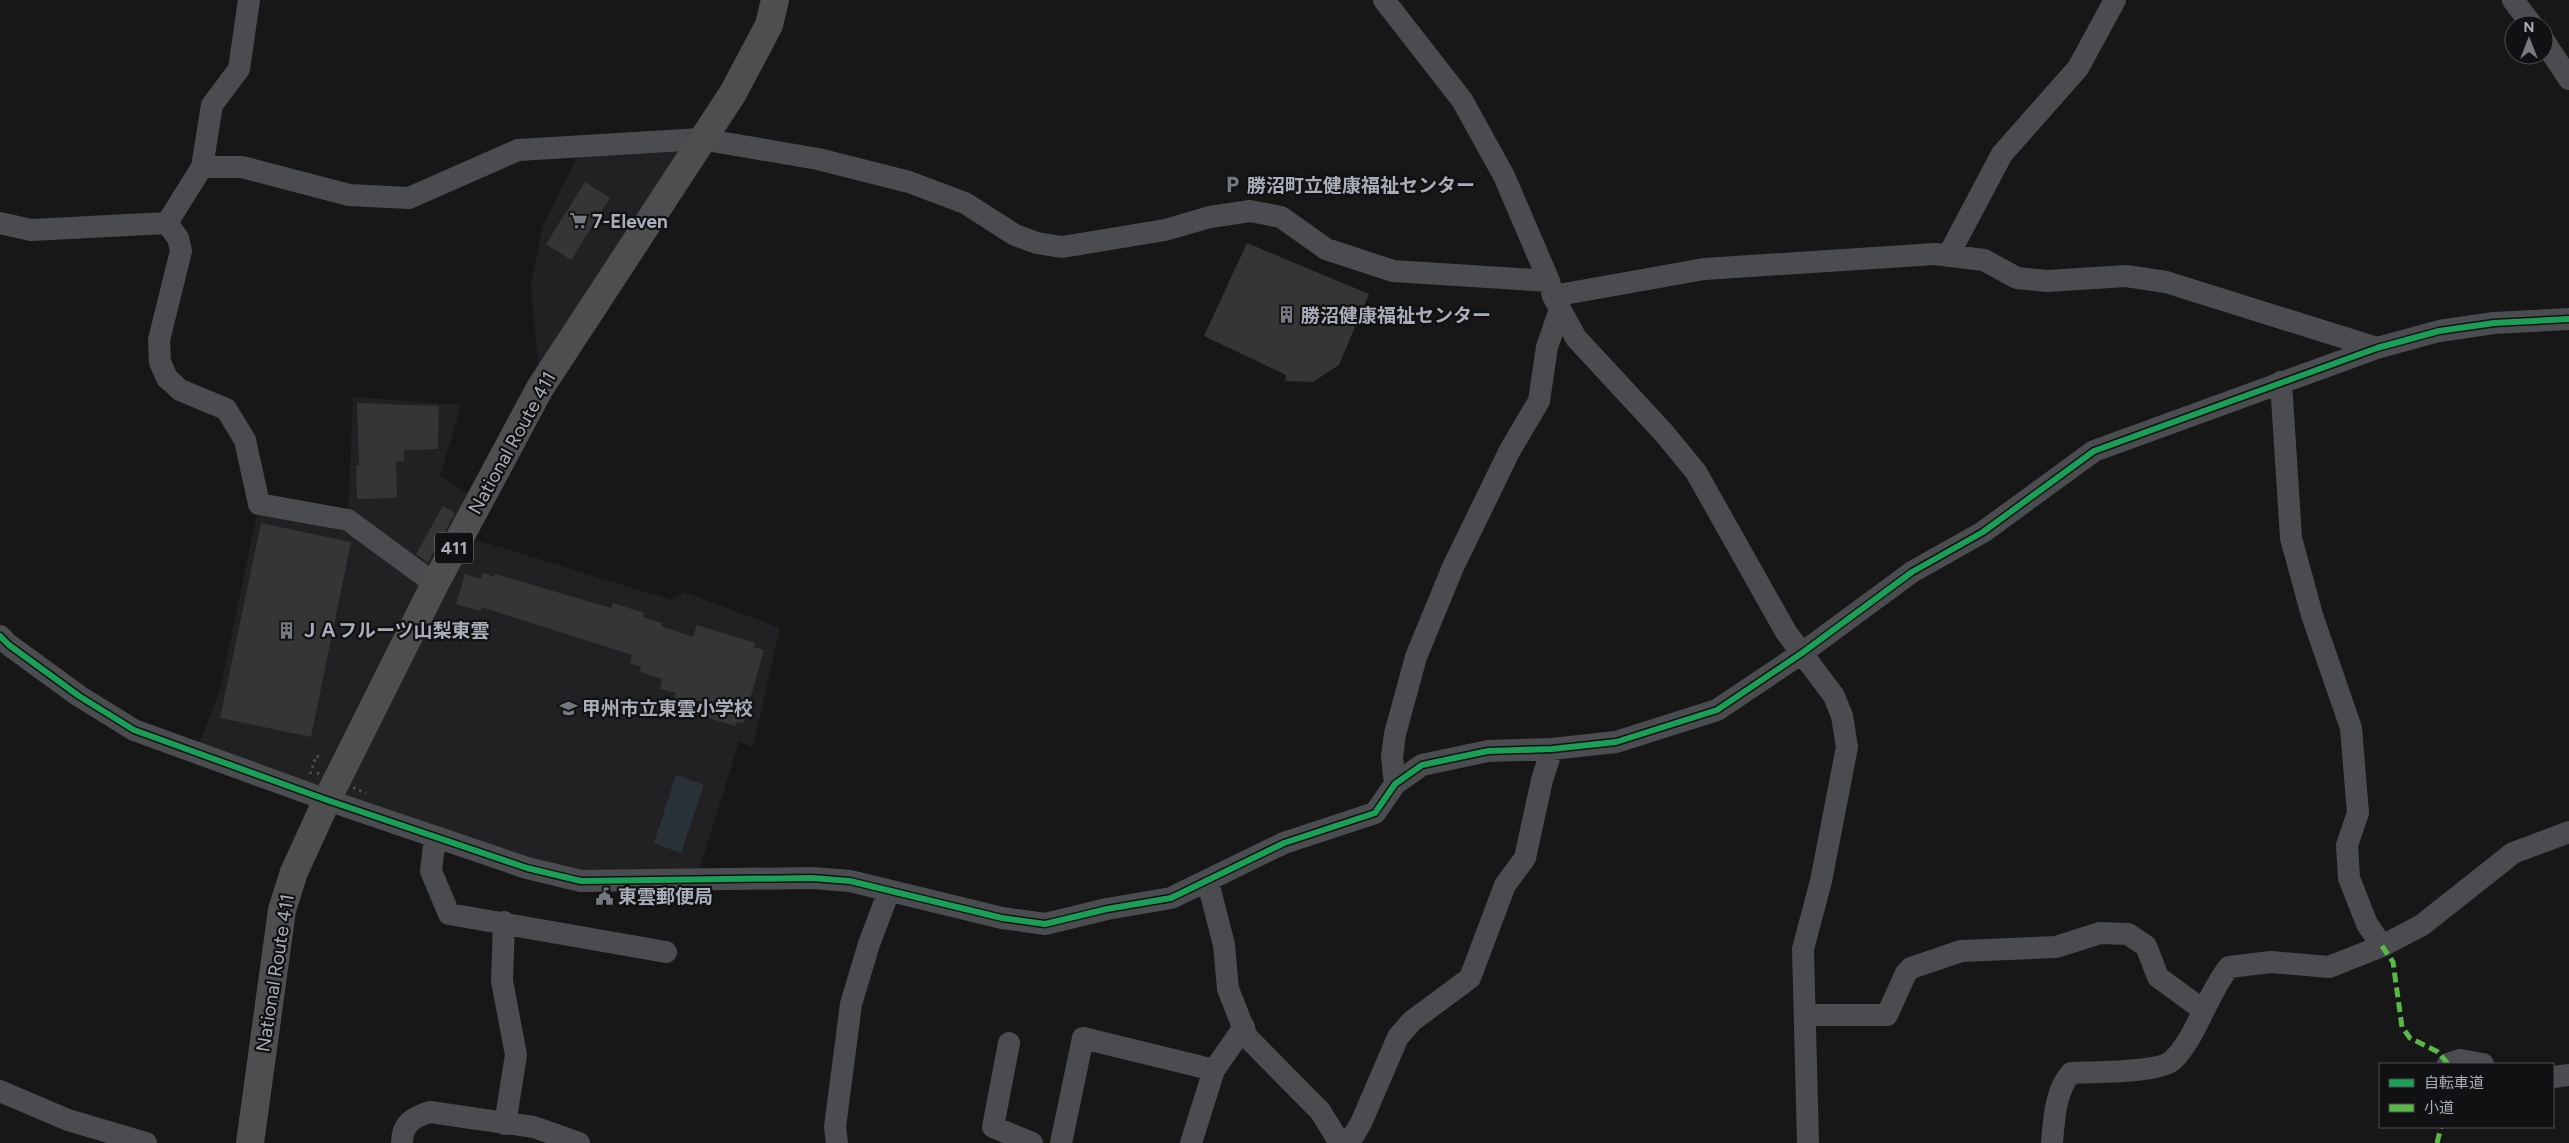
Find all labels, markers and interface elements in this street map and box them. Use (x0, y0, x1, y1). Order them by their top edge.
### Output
north arrow (2504, 15, 2554, 65)
text: N (2524, 19, 2534, 36)
place label: 勝沼町立健康福祉センター (1247, 174, 1475, 197)
parking icon: 勝沼町立健康福祉センター (1223, 175, 1243, 195)
place label: 7-Eleven (592, 210, 668, 233)
supermarket icon: 7-Eleven (568, 211, 588, 231)
place label: 勝沼健康福祉センター (1301, 304, 1491, 327)
building icon: 勝沼健康福祉センター (1277, 305, 1297, 325)
street label: National Route 411 (463, 368, 561, 518)
road number: 411 (435, 532, 473, 564)
place label: ＪＡフルーツ山梨東雲 (300, 619, 490, 642)
building icon: ＪＡフルーツ山梨東雲 (276, 620, 296, 640)
place label: 甲州市立東雲小学校 (582, 697, 753, 720)
school or university icon: 甲州市立東雲小学校 (558, 698, 578, 718)
place label: 東雲郵便局 (618, 885, 713, 908)
public building icon: 東雲郵便局 (594, 886, 614, 906)
street label: National Route 411 (251, 892, 299, 1054)
legend (2379, 1063, 2554, 1128)
text: 自転車道 (2424, 1074, 2484, 1092)
text: 小道 (2424, 1099, 2454, 1117)

